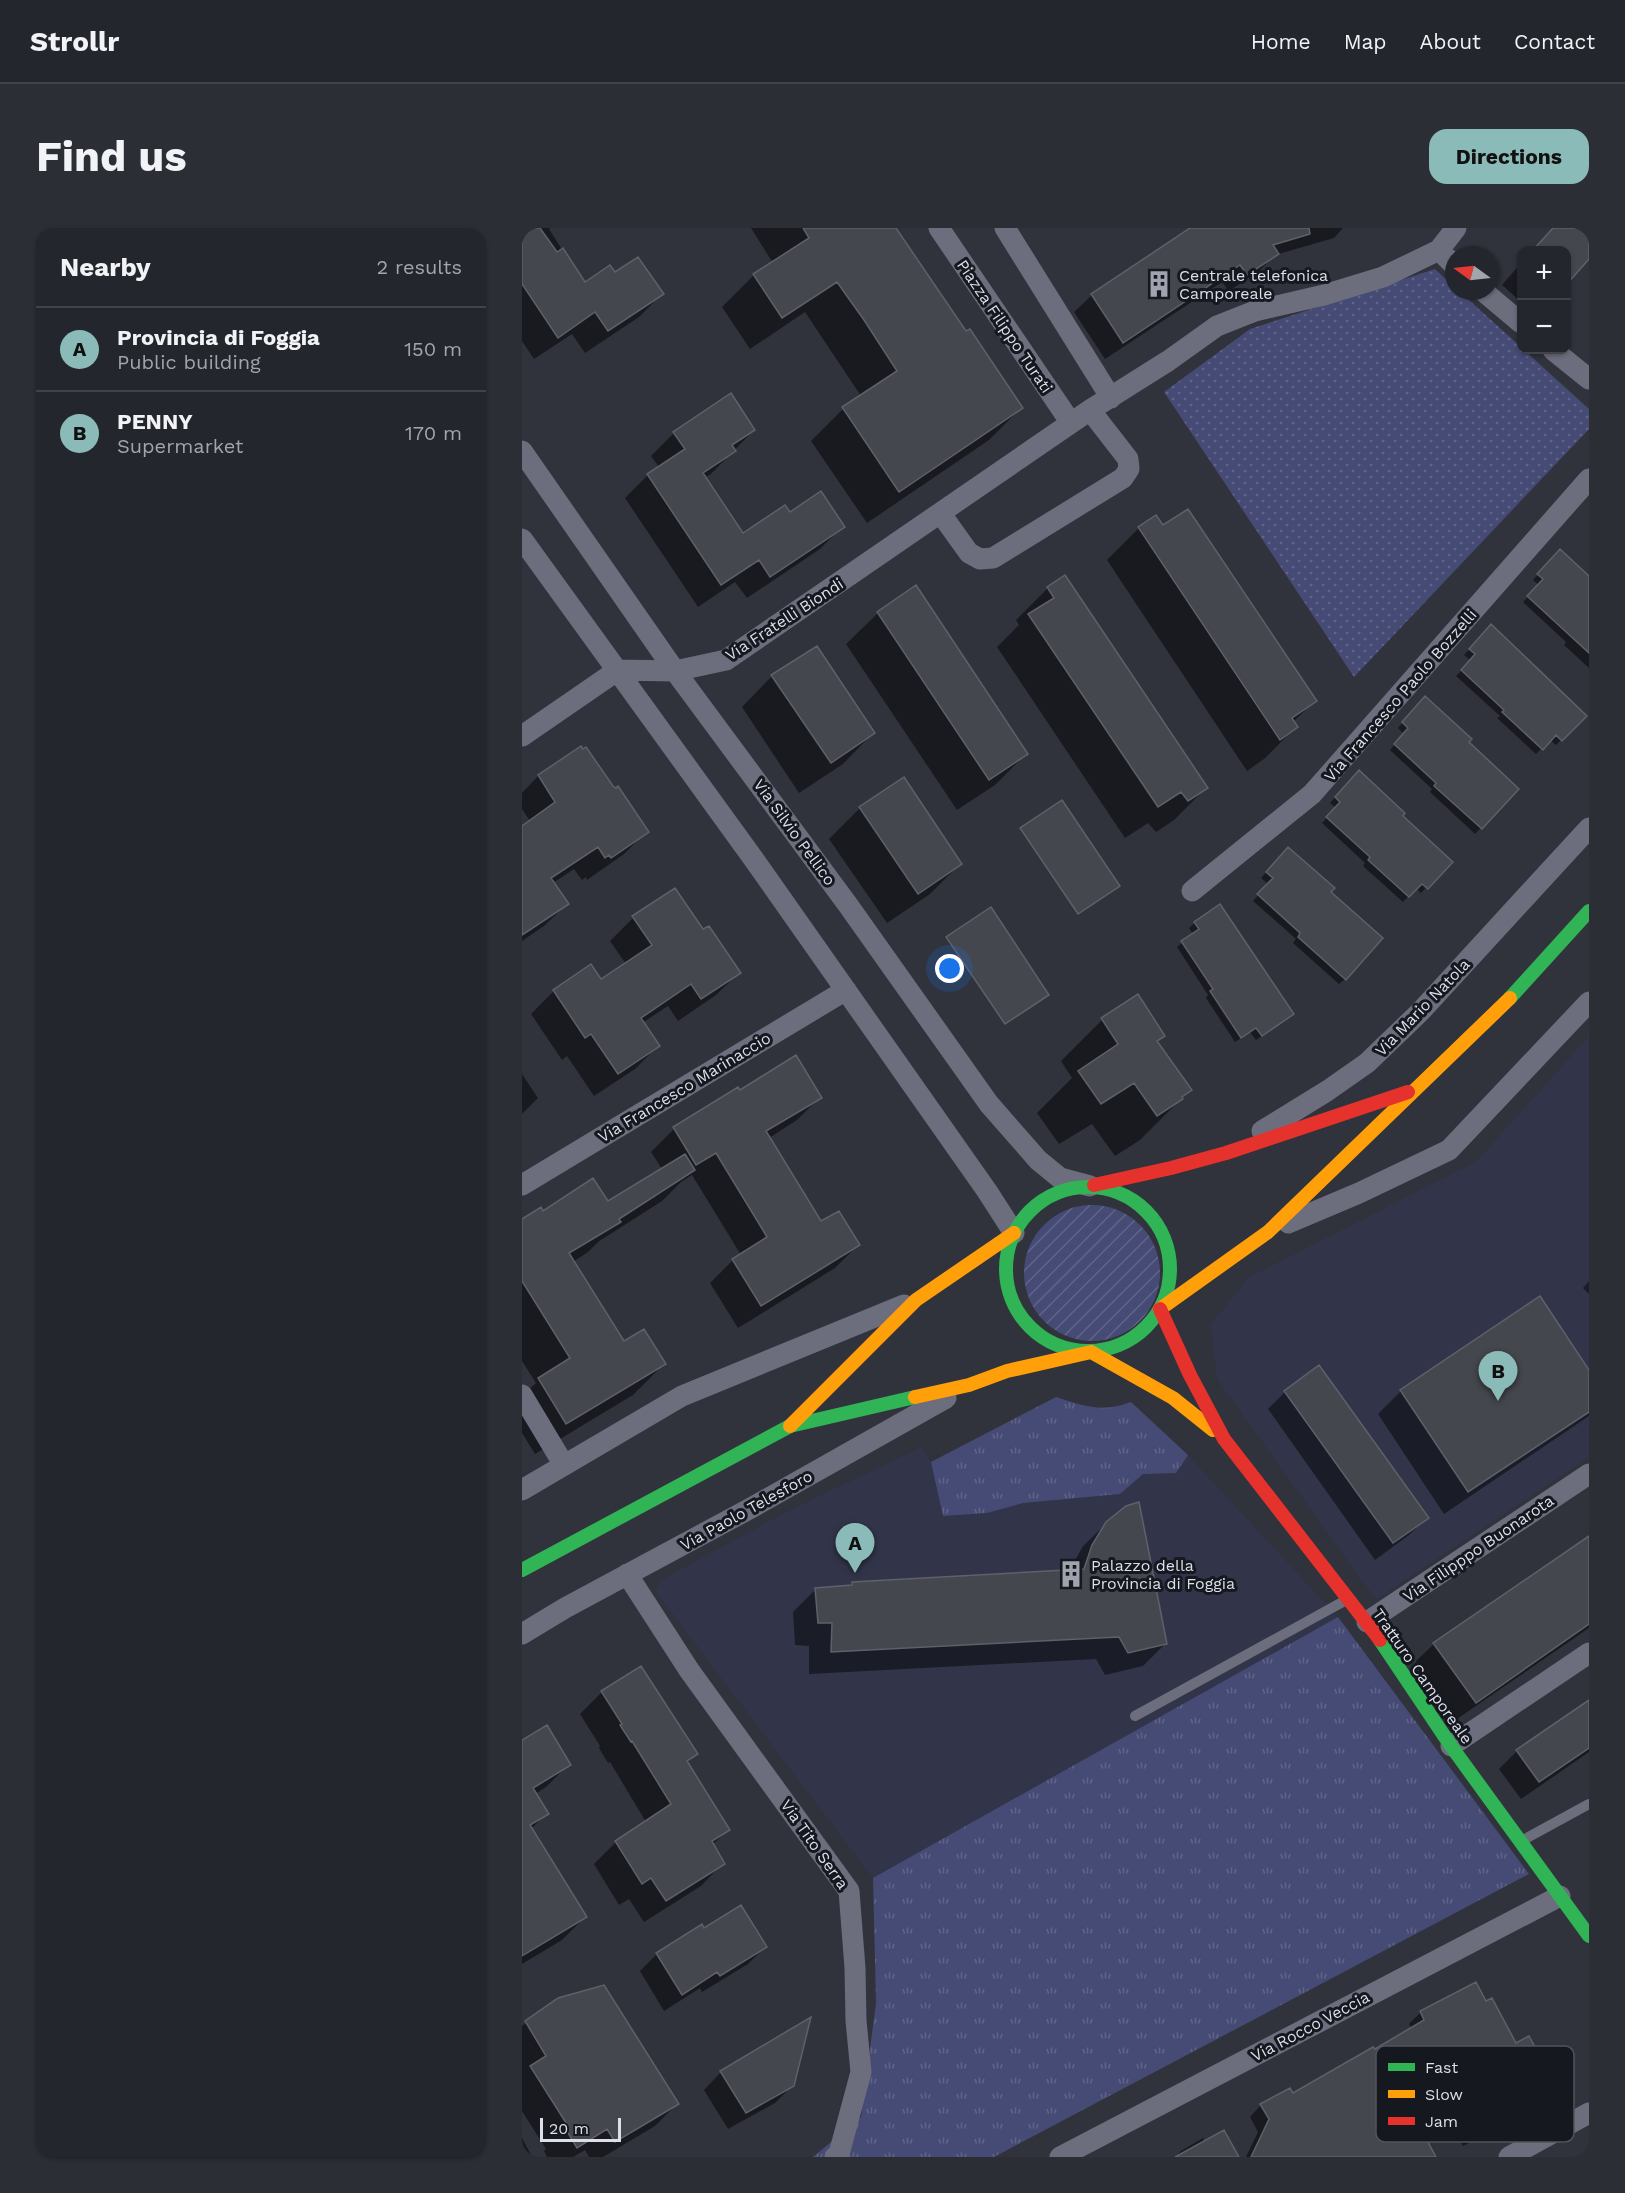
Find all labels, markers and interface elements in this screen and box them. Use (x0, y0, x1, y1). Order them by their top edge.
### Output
text: Strollr (30, 25, 119, 58)
text: Home (1251, 29, 1311, 54)
text: Map (1344, 29, 1387, 54)
text: About (1420, 29, 1481, 54)
text: Contact (1514, 29, 1595, 54)
button: Directions (1429, 129, 1589, 184)
text: Find us (36, 132, 187, 181)
north arrow (1445, 246, 1499, 300)
map controls (1517, 246, 1571, 354)
button: + (1517, 246, 1571, 300)
text: Nearby (60, 252, 151, 282)
text: 2 results (377, 255, 462, 279)
street label: Piazza Filippo Turati (953, 256, 1056, 397)
place label: Centrale telefonica Camporeale (1179, 266, 1328, 303)
building icon: Centrale telefonica Camporeale (1144, 269, 1174, 299)
button: − (1517, 300, 1571, 354)
text: Provincia di Foggia (117, 325, 320, 350)
text: A (73, 337, 86, 361)
text: 150 m (404, 337, 462, 361)
text: Public building (117, 350, 261, 374)
text: PENNY (117, 409, 193, 434)
text: B (73, 421, 86, 445)
text: 170 m (405, 421, 462, 445)
text: Supermarket (117, 434, 243, 458)
street label: Via Fratelli Biondi (722, 574, 847, 665)
street label: Via Francesco Paolo Bozzelli (1320, 605, 1480, 785)
street label: Via Silvio Pellico (750, 775, 840, 889)
your location (935, 954, 964, 983)
street label: Via Mario Natola (1371, 955, 1474, 1060)
street label: Via Francesco Marinaccio (595, 1028, 774, 1147)
pin: B (1478, 1352, 1518, 1401)
street label: Via Paolo Telesforo (677, 1466, 816, 1555)
street label: Via Filipppo Buonarota (1399, 1491, 1557, 1606)
pin: A (836, 1524, 874, 1573)
place label: Palazzo della Provincia di Foggia (1091, 1556, 1235, 1593)
building icon: Palazzo della Provincia di Foggia (1056, 1559, 1086, 1589)
street label: Tratturo Camporeale (1369, 1605, 1476, 1748)
street label: Via Tito Serra (777, 1796, 853, 1893)
street label: Via Rocco Veccia (1248, 1987, 1373, 2066)
legend (1376, 2046, 1574, 2142)
text: Fast (1425, 2058, 1458, 2077)
text: Slow (1425, 2085, 1463, 2104)
text: Jam (1425, 2112, 1458, 2131)
scale bar (540, 2115, 621, 2142)
text: 20 m (549, 2119, 589, 2138)

